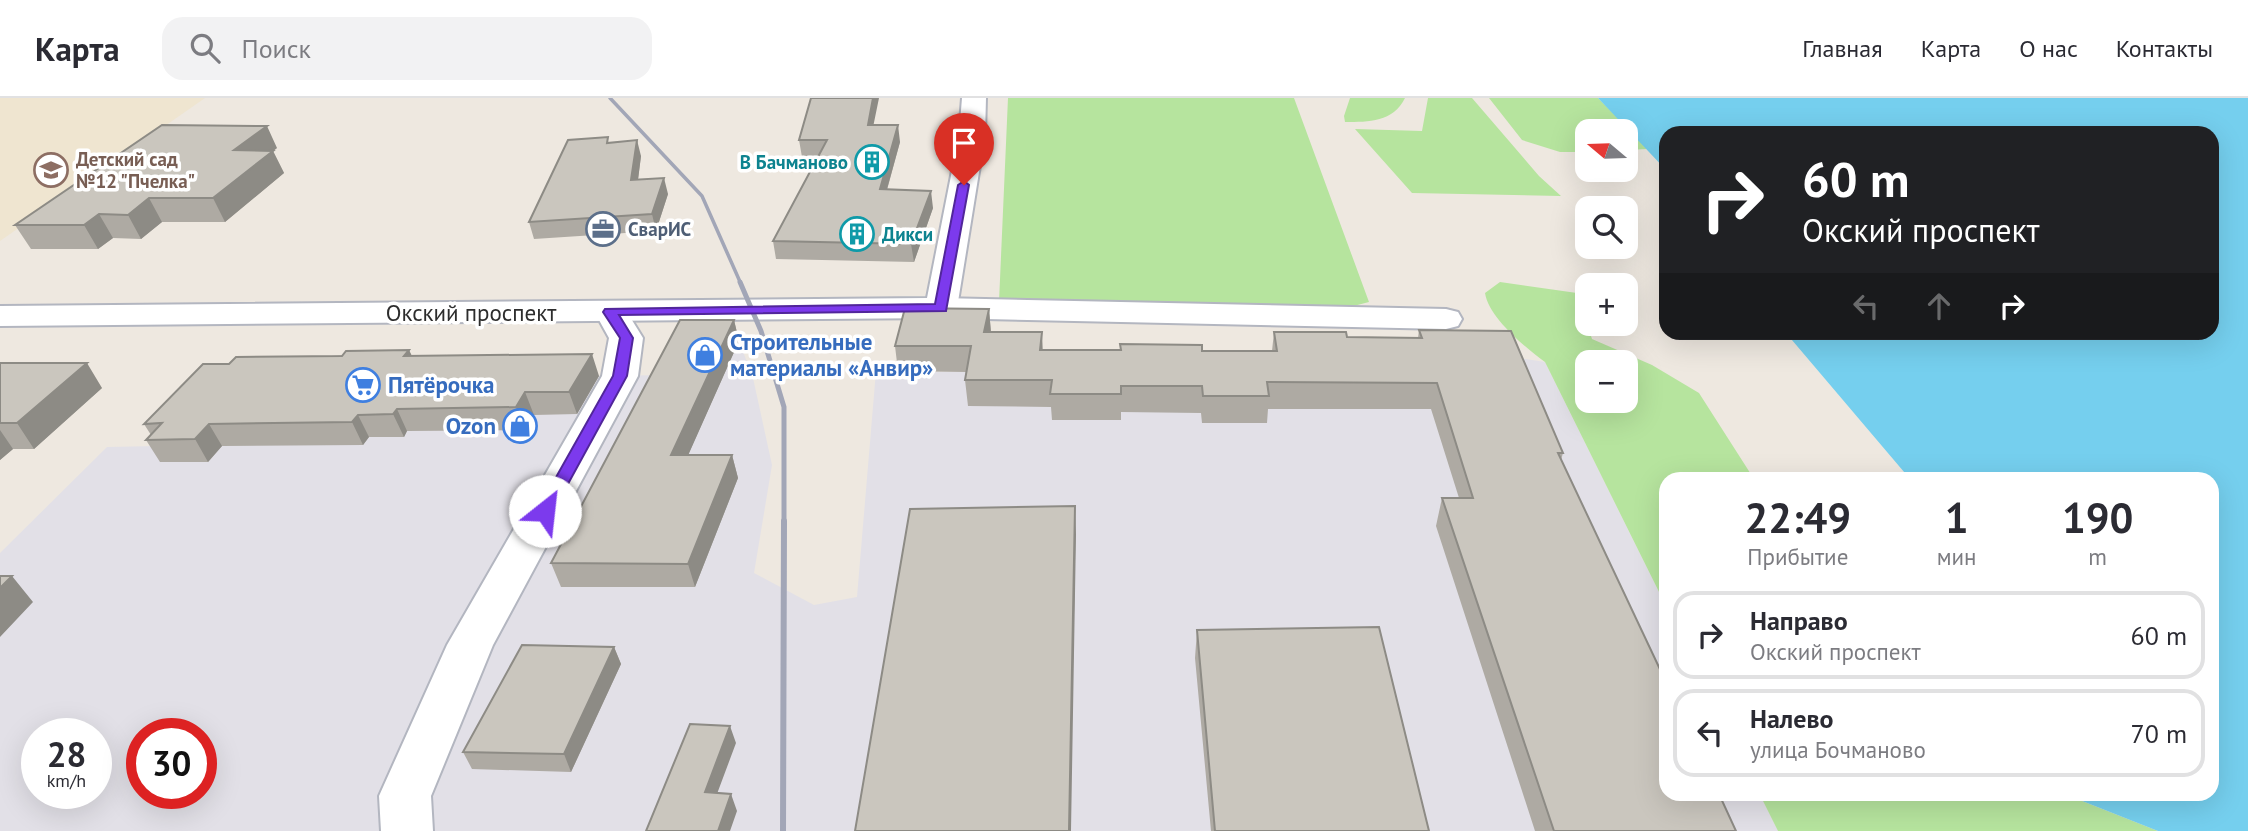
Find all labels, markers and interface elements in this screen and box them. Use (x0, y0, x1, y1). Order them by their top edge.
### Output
search box (162, 17, 652, 80)
text: Карта (35, 27, 120, 70)
icon: search (186, 29, 224, 67)
text: Поиск (242, 32, 311, 65)
text: Главная (1802, 33, 1883, 64)
text: Карта (1921, 33, 1981, 64)
text: О нас (2019, 33, 2078, 64)
text: Контакты (2116, 33, 2213, 64)
pin (934, 113, 994, 185)
north arrow (1575, 119, 1638, 182)
map controls (1575, 119, 1638, 413)
icon: arrive (945, 124, 983, 162)
building icon: В Бачманово (853, 143, 891, 181)
place label: Детский сад №12 "Пчелка" (76, 147, 195, 193)
text: 60 m (1802, 147, 1909, 211)
place label: В Бачманово (740, 150, 848, 174)
school or university icon: Детский сад №12 "Пчелка" (32, 151, 70, 189)
icon: right (1687, 154, 1778, 245)
button: search (1575, 196, 1638, 259)
text: Окский проспект (1802, 209, 2039, 251)
office icon: СварИС (584, 210, 622, 248)
building icon: Дикси (838, 215, 876, 253)
place label: СварИС (628, 217, 692, 241)
place label: Дикси (882, 222, 933, 246)
button: + (1575, 273, 1638, 336)
icon: left (1847, 287, 1885, 325)
icon: ahead (1920, 287, 1958, 325)
icon: right (1993, 287, 2031, 325)
street label: Окский проспект (386, 298, 557, 327)
place label: Строительные материалы «Анвир» (730, 327, 933, 382)
shop icon: Строительные материалы «Анвир» (686, 336, 724, 374)
button: − (1575, 350, 1638, 413)
supermarket icon: Пятёрочка (344, 366, 382, 404)
place label: Пятёрочка (388, 370, 494, 399)
shop icon: Ozon (501, 407, 539, 445)
place label: Ozon (446, 411, 496, 440)
position arrow (508, 474, 582, 548)
text: 22:49 (1745, 490, 1851, 545)
text: 1 (1945, 490, 1968, 545)
text: 190 (2062, 490, 2133, 545)
text: Прибытие (1747, 542, 1848, 571)
text: мин (1937, 542, 1976, 571)
text: m (2088, 542, 2107, 571)
text: Направо (1750, 604, 1848, 637)
icon: right (1691, 616, 1729, 654)
text: 60 m (2131, 619, 2187, 652)
text: Окский проспект (1750, 637, 1921, 666)
text: Налево (1750, 702, 1834, 735)
icon: left (1691, 714, 1729, 752)
text: 70 m (2131, 717, 2187, 750)
speed limit sign: 30 (126, 718, 217, 809)
text: 28 (47, 731, 86, 777)
text: улица Бочманово (1750, 735, 1926, 764)
text: km/h (47, 769, 86, 792)

